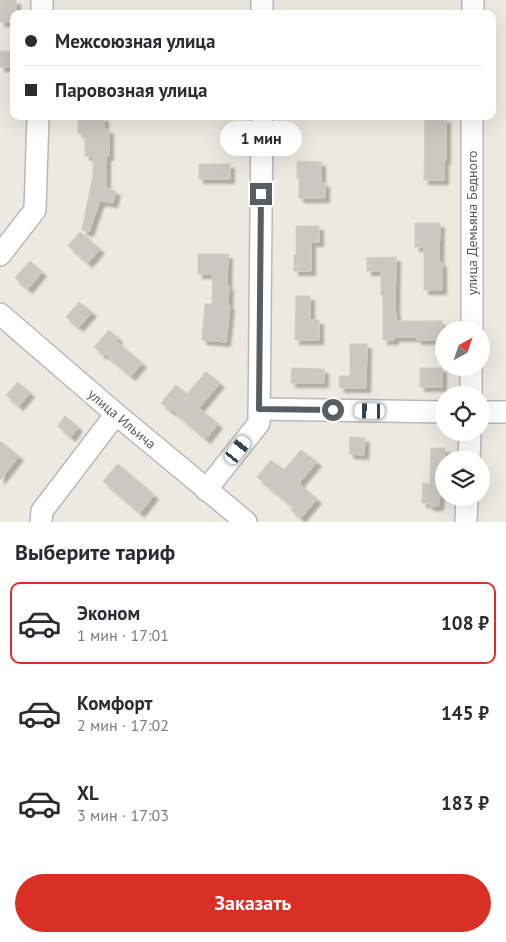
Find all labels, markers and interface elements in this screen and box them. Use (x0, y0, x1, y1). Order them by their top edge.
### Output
text: Межсоюзная улица (55, 29, 215, 53)
text: Паровозная улица (55, 78, 207, 102)
callout: 1 мин (220, 121, 302, 156)
text: 1 мин (240, 128, 282, 148)
street label: улица Демьяна Бедного (463, 150, 481, 296)
route end (250, 183, 272, 205)
north arrow (435, 321, 490, 376)
map controls (435, 321, 490, 506)
street label: улица Ильича (84, 385, 160, 453)
button: locate (435, 386, 490, 441)
route start (322, 399, 344, 421)
car (354, 403, 385, 419)
car (222, 434, 253, 466)
button: layers (435, 451, 490, 506)
text: Выберите тариф (15, 538, 175, 566)
icon: car (17, 601, 62, 646)
text: Эконом (77, 601, 140, 625)
text: 108 ₽ (441, 611, 489, 635)
text: 1 мин · 17:01 (77, 625, 169, 645)
icon: car (17, 691, 62, 736)
text: Комфорт (77, 691, 153, 715)
text: 145 ₽ (441, 701, 489, 725)
text: 2 мин · 17:02 (77, 715, 169, 735)
icon: car (17, 781, 62, 826)
text: XL (77, 781, 99, 805)
text: 183 ₽ (441, 791, 489, 815)
text: 3 мин · 17:03 (77, 805, 169, 825)
button: Заказать (15, 874, 491, 932)

